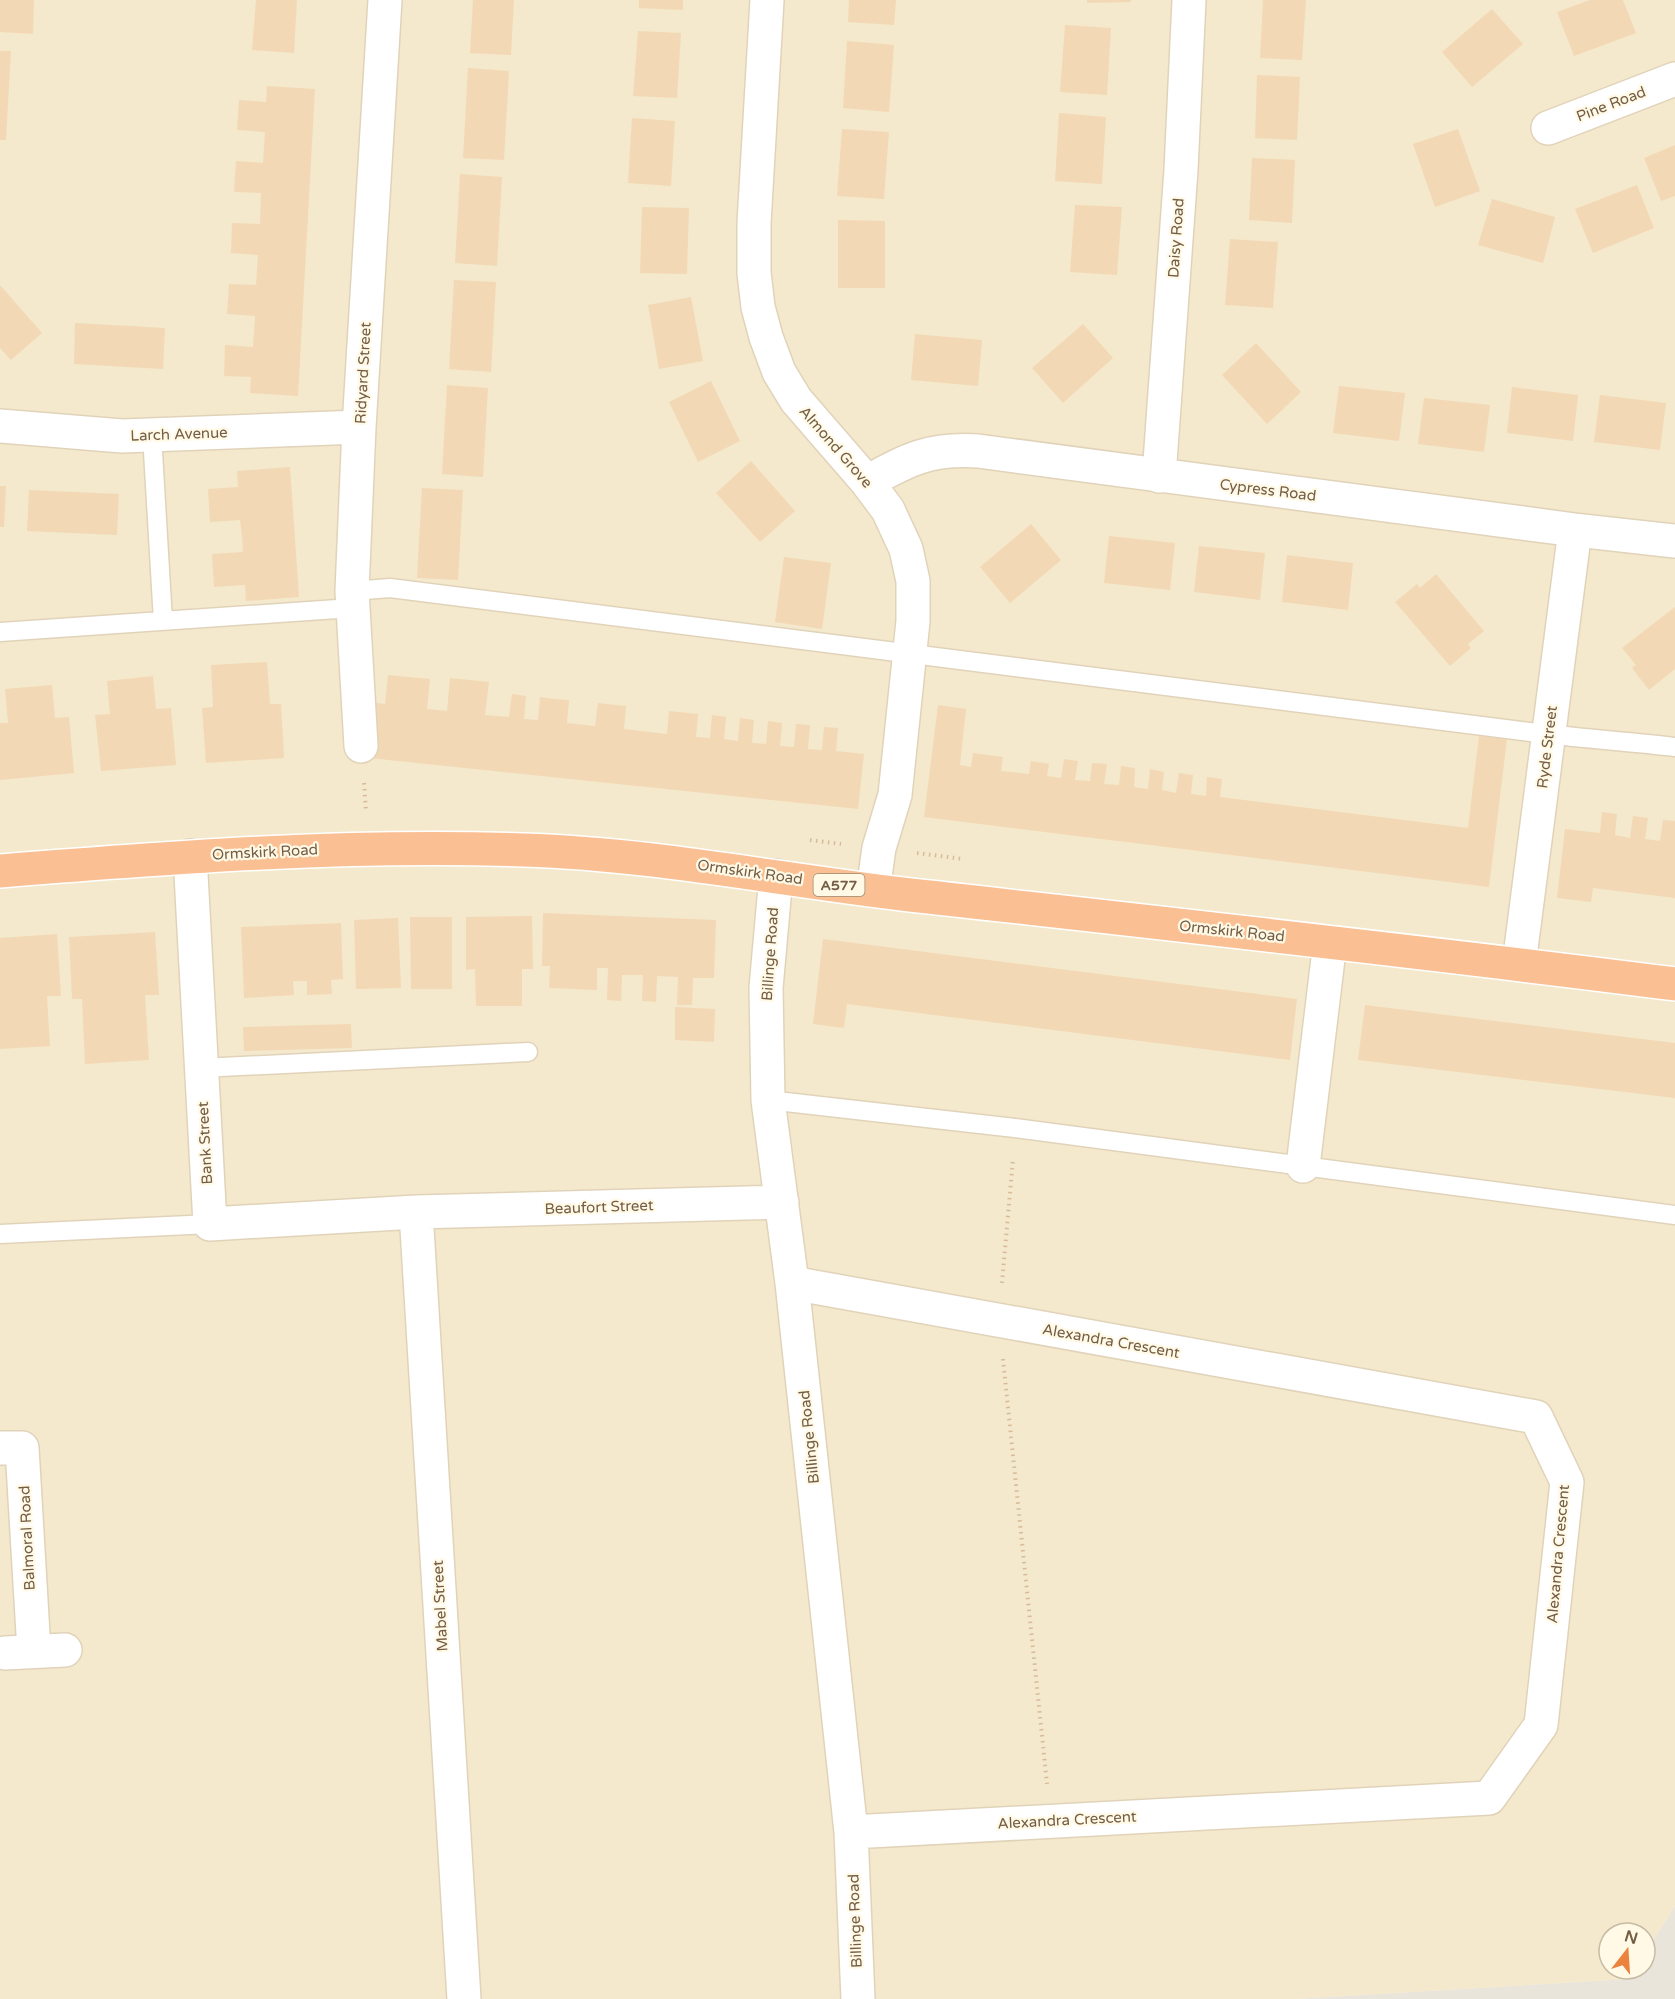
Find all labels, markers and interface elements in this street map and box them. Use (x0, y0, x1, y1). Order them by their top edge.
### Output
street label: Pine Road (1574, 83, 1648, 125)
street label: Daisy Road (1164, 197, 1188, 279)
street label: Ridyard Street (351, 321, 375, 424)
street label: Almond Grove (796, 402, 876, 492)
street label: Larch Avenue (130, 423, 228, 445)
street label: Cypress Road (1219, 475, 1317, 505)
street label: Ryde Street (1533, 704, 1561, 789)
street label: Ormskirk Road (212, 840, 318, 864)
street label: Ormskirk Road (696, 856, 804, 888)
road number: A577 (814, 874, 864, 896)
street label: Billinge Road (758, 907, 782, 1001)
street label: Ormskirk Road (1178, 916, 1286, 946)
street label: Bank Street (194, 1101, 216, 1185)
street label: Beaufort Street (544, 1196, 654, 1218)
street label: Alexandra Crescent (1041, 1320, 1181, 1362)
street label: Billinge Road (795, 1389, 823, 1485)
street label: Alexandra Crescent (1543, 1484, 1573, 1624)
street label: Balmoral Road (15, 1485, 39, 1591)
street label: Mabel Street (429, 1560, 451, 1652)
street label: Alexandra Crescent (997, 1807, 1137, 1833)
street label: Billinge Road (844, 1874, 866, 1968)
north arrow (1597, 1921, 1657, 1981)
text: N (1622, 1926, 1640, 1949)

